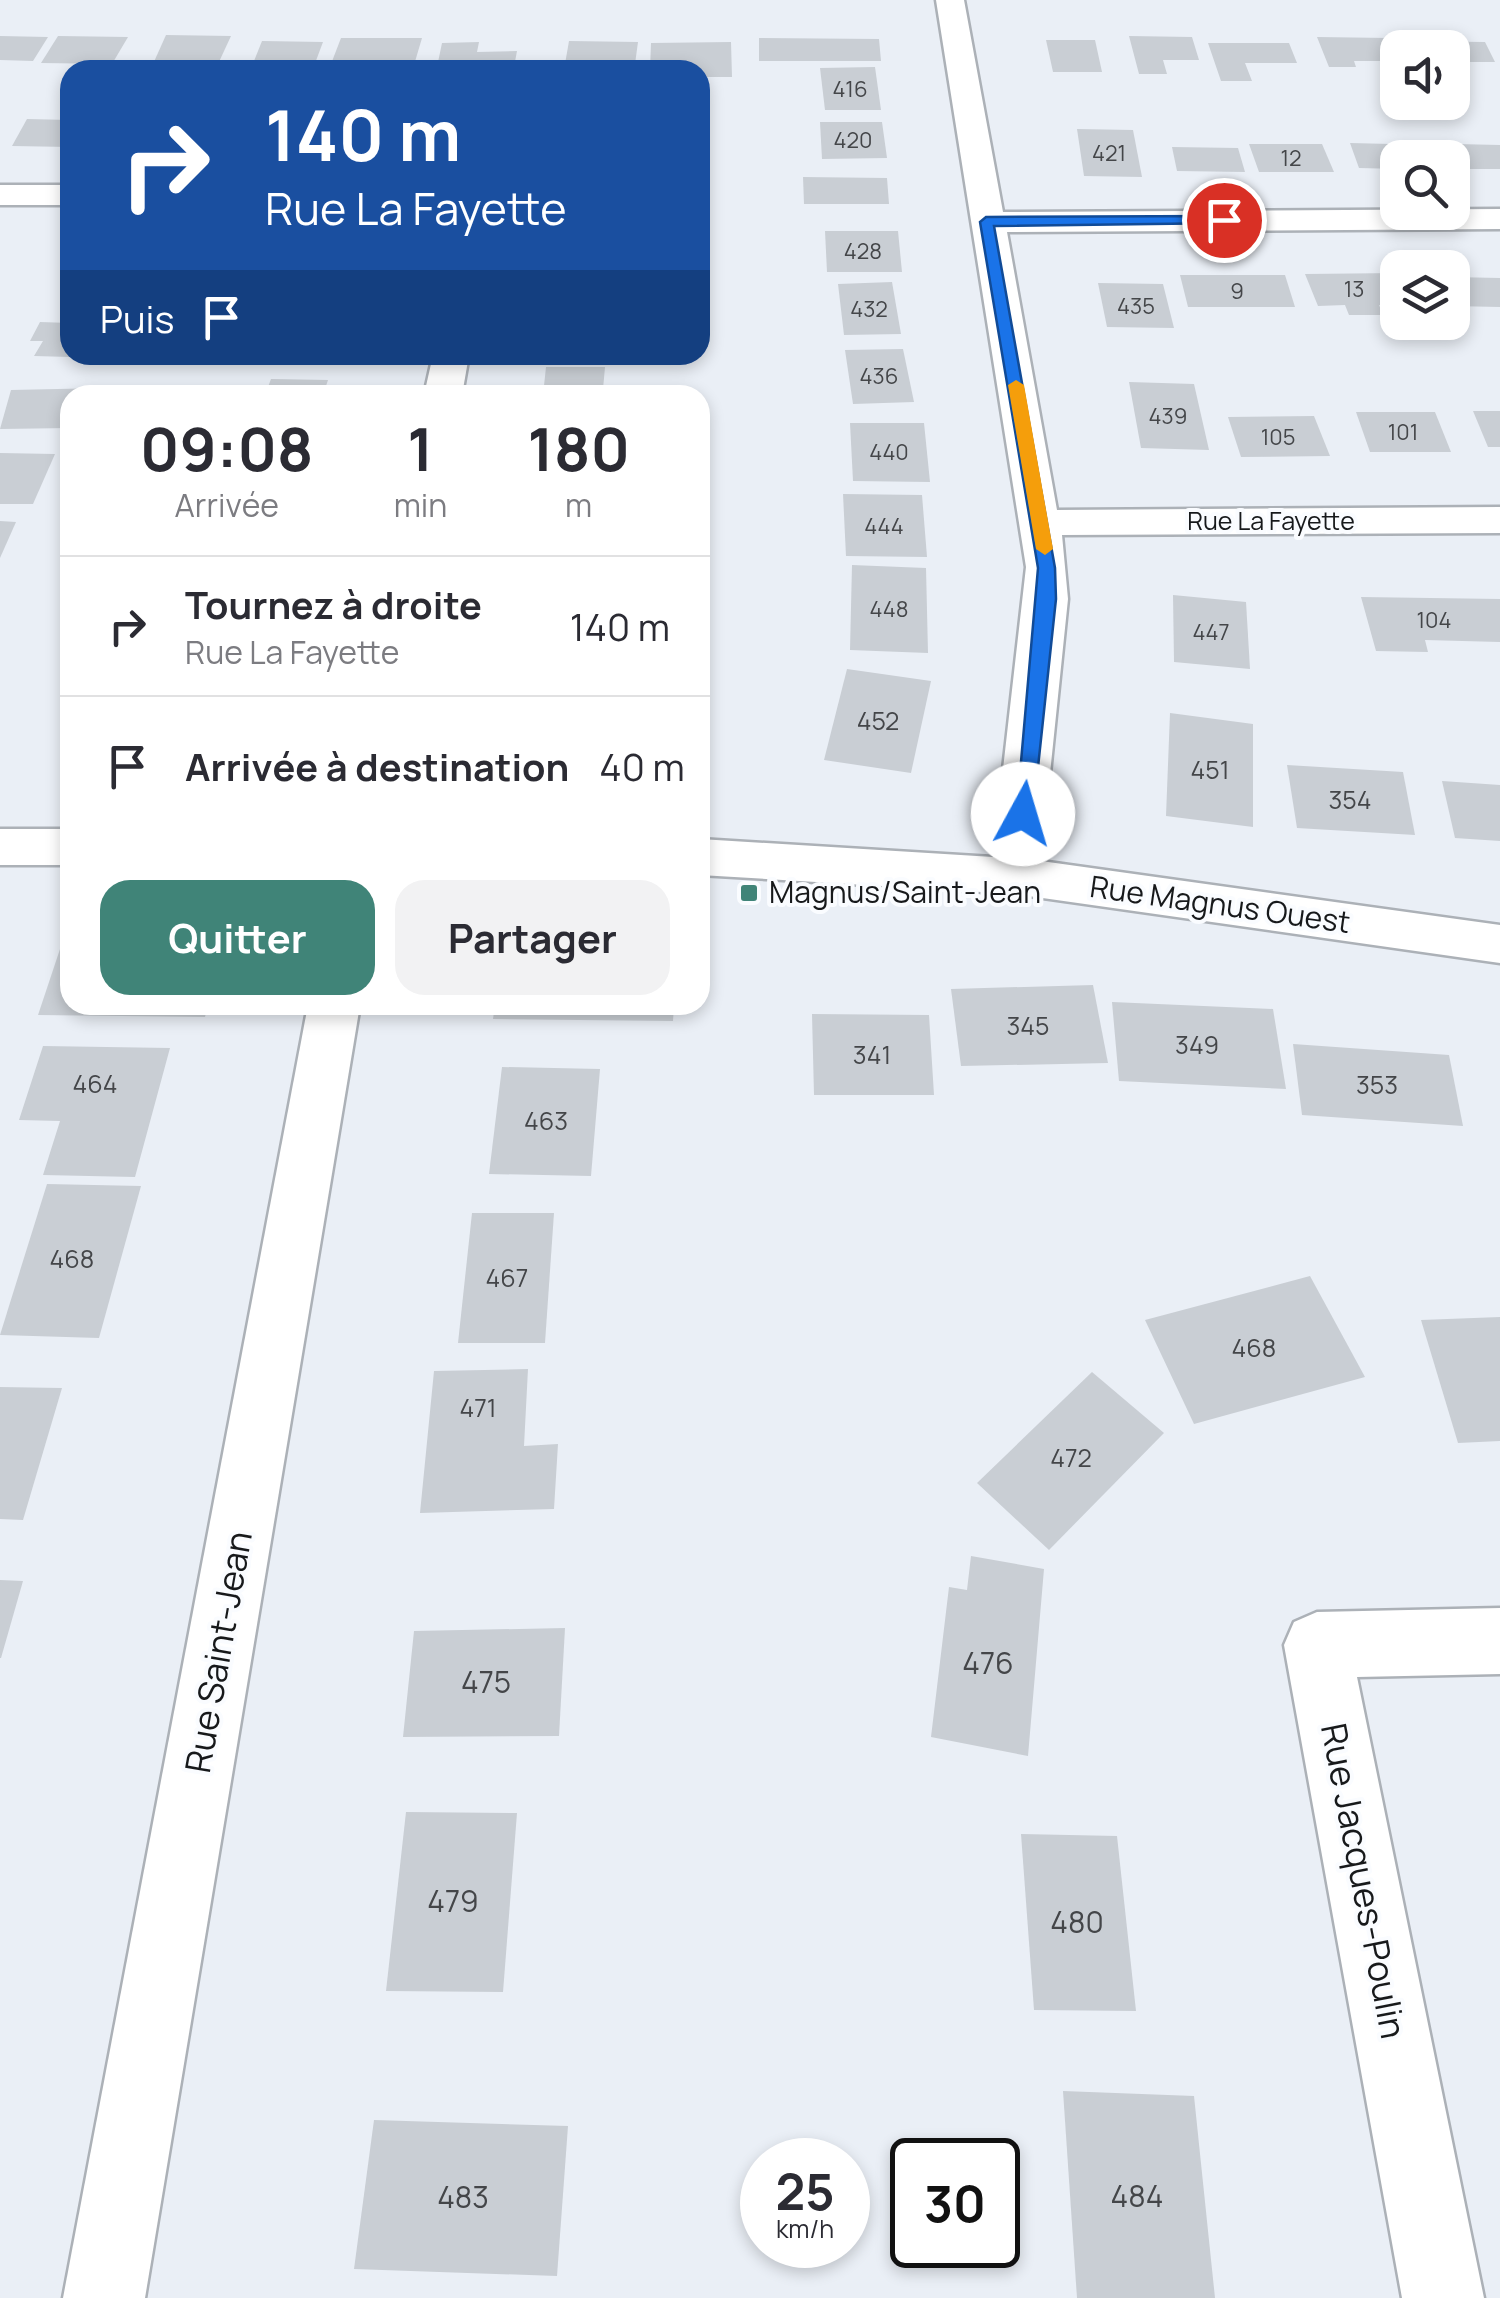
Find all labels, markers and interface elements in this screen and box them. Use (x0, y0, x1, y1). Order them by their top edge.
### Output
map controls (1380, 30, 1470, 340)
button: sound (1380, 30, 1470, 120)
house number: 416 (832, 74, 868, 104)
text: 140 m (265, 86, 461, 182)
icon: right (100, 100, 230, 230)
house number: 420 (834, 125, 872, 155)
house number: 421 (1092, 138, 1126, 168)
button: search (1380, 140, 1470, 230)
house number: 12 (1280, 143, 1302, 173)
text: Rue La Fayette (265, 177, 567, 239)
pin (1182, 178, 1267, 263)
icon: arrive (1197, 193, 1252, 248)
house number: 428 (844, 236, 882, 266)
button: layers (1380, 250, 1470, 340)
house number: 13 (1344, 274, 1364, 304)
house number: 9 (1230, 276, 1244, 306)
icon: arrive (194, 290, 249, 345)
house number: 435 (1117, 291, 1155, 321)
text: Puis (100, 292, 174, 344)
house number: 432 (850, 294, 888, 324)
house number: 436 (860, 361, 898, 391)
house number: 439 (1149, 401, 1187, 431)
text: 09:08 (140, 407, 314, 489)
text: 1 (407, 407, 434, 489)
text: 180 (527, 407, 630, 489)
house number: 101 (1388, 417, 1418, 447)
house number: 105 (1261, 422, 1295, 452)
house number: 440 (869, 437, 909, 467)
text: Arrivée (175, 483, 279, 527)
text: min (394, 483, 447, 527)
text: m (565, 483, 592, 527)
street label: Rue La Fayette (1187, 503, 1355, 538)
house number: 444 (864, 511, 904, 541)
text: Tournez à droite (185, 578, 482, 630)
house number: 448 (870, 594, 908, 624)
icon: right (100, 599, 155, 654)
text: 140 m (570, 600, 670, 652)
house number: 104 (1417, 605, 1451, 635)
house number: 447 (1192, 617, 1230, 647)
text: Rue La Fayette (185, 630, 399, 674)
house number: 452 (857, 703, 899, 738)
icon: arrive (100, 739, 155, 794)
text: Arrivée à destination (185, 740, 569, 792)
text: 40 m (599, 740, 685, 792)
house number: 451 (1191, 752, 1229, 787)
position arrow (971, 762, 1075, 866)
house number: 354 (1328, 782, 1372, 817)
street label: Rue Magnus Ouest (1088, 865, 1353, 942)
place label: Magnus/Saint-Jean (769, 871, 1041, 912)
button: Quitter (100, 880, 375, 995)
button: Partager (395, 880, 670, 995)
marker: Magnus/Saint-Jean (738, 882, 760, 904)
house number: 345 (1006, 1008, 1050, 1043)
house number: 349 (1175, 1027, 1219, 1062)
house number: 341 (853, 1037, 891, 1072)
house number: 464 (73, 1066, 118, 1101)
house number: 353 (1356, 1067, 1398, 1102)
house number: 463 (524, 1103, 568, 1138)
house number: 468 (50, 1241, 94, 1276)
house number: 467 (486, 1260, 528, 1295)
house number: 468 (1232, 1330, 1276, 1365)
house number: 471 (459, 1390, 497, 1425)
house number: 472 (1050, 1440, 1092, 1475)
street label: Rue Saint-Jean (173, 1527, 263, 1776)
house number: 476 (962, 1642, 1014, 1683)
house number: 475 (461, 1661, 511, 1702)
street label: Rue Jacques-Poulin (1310, 1719, 1418, 2042)
house number: 479 (427, 1880, 479, 1921)
house number: 480 (1050, 1901, 1104, 1942)
speed limit sign: 30 (890, 2138, 1020, 2268)
text: 25 (775, 2157, 835, 2225)
house number: 484 (1111, 2175, 1163, 2216)
house number: 483 (437, 2176, 489, 2217)
text: km/h (776, 2211, 834, 2246)

